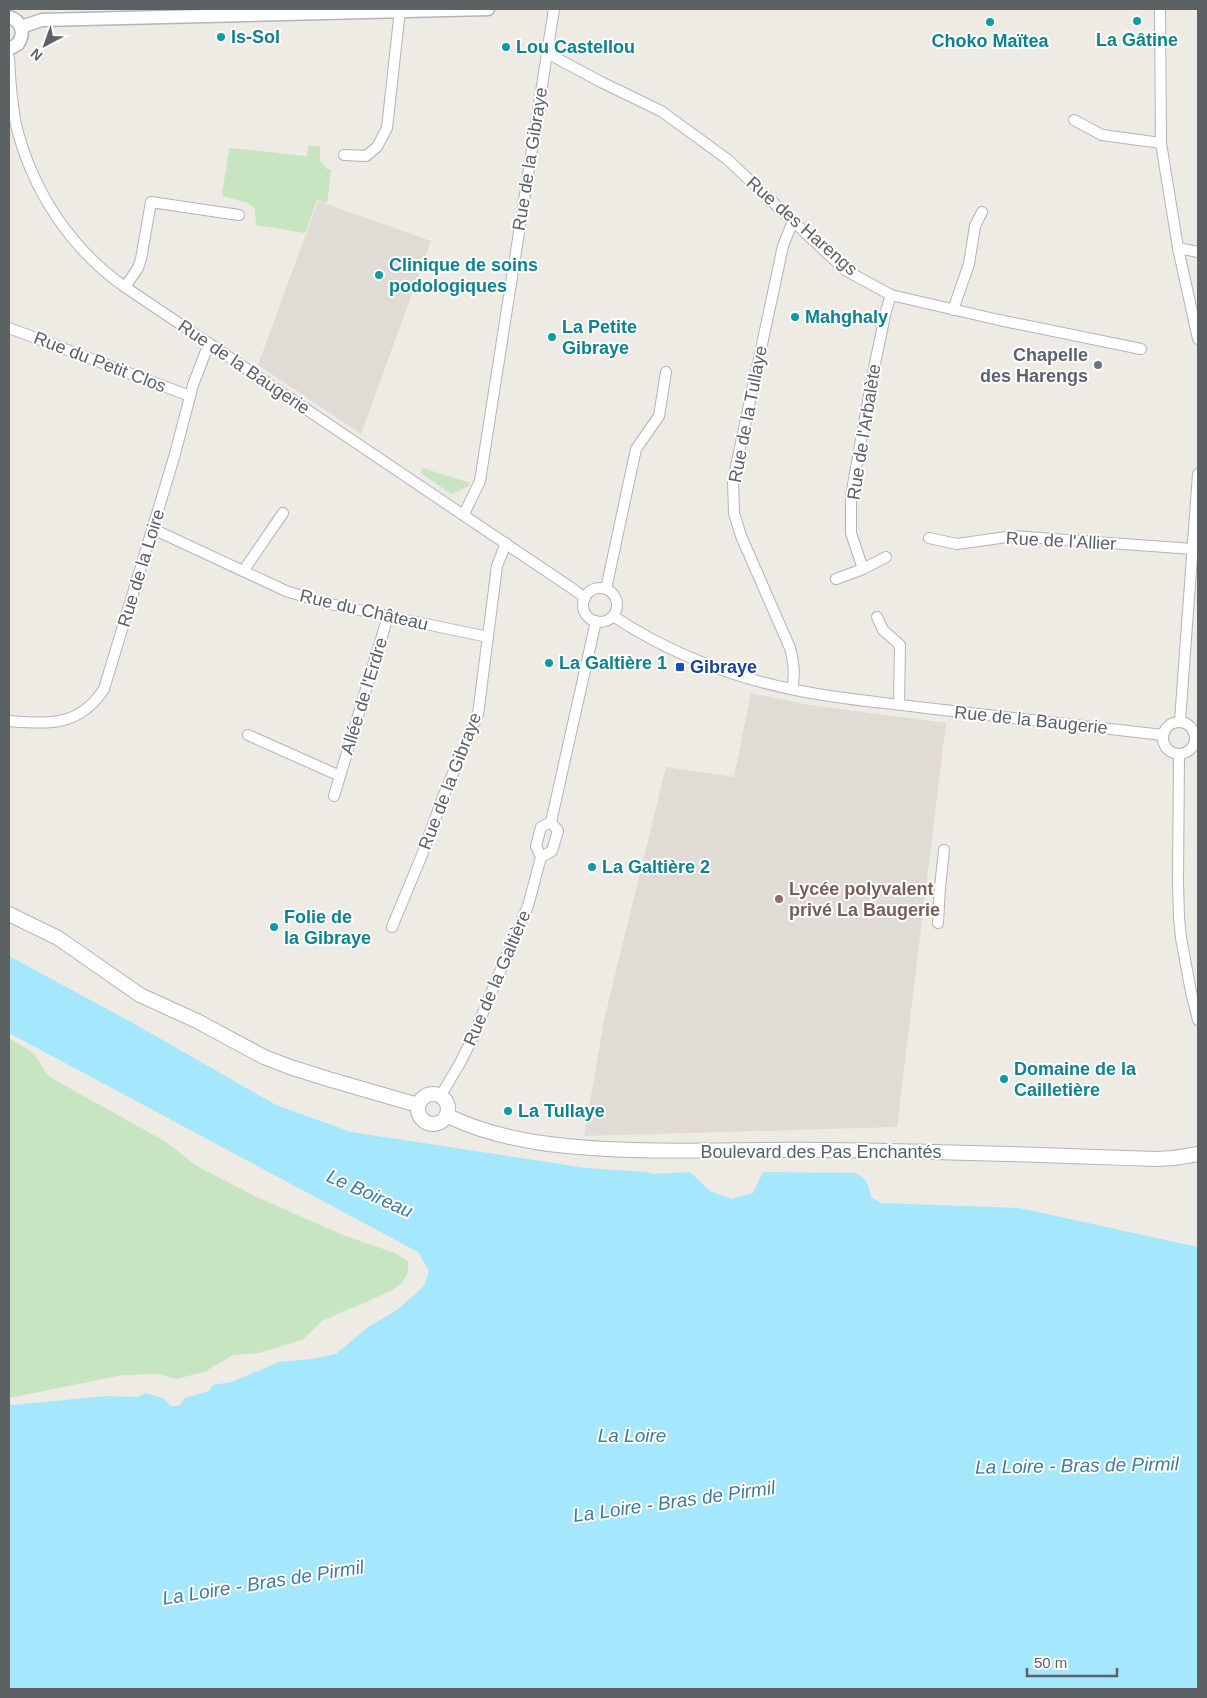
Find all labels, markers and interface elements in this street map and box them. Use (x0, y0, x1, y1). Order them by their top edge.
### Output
marker: La Gâtine (1131, 15, 1143, 27)
marker: Choko Maïtea (984, 16, 996, 28)
north arrow (20, 20, 70, 70)
place label: Is-Sol (231, 27, 280, 47)
place label: La Gâtine (1096, 30, 1178, 50)
marker: Is-Sol (215, 31, 227, 43)
place label: Choko Maïtea (931, 31, 1049, 51)
place label: Lou Castellou (516, 37, 635, 57)
marker: Lou Castellou (500, 41, 512, 53)
text: N (27, 45, 46, 64)
street label: Rue de la Gibraye (509, 86, 551, 232)
street label: Rue des Harengs (743, 172, 861, 280)
place label: Clinique de soins podologiques (389, 255, 538, 296)
marker: Clinique de soins podologiques (373, 269, 385, 281)
place label: Mahghaly (805, 307, 888, 327)
marker: Mahghaly (789, 311, 801, 323)
street label: Rue de la Baugerie (175, 316, 313, 418)
place label: La Petite Gibraye (562, 317, 637, 358)
street label: Rue du Petit Clos (31, 328, 169, 396)
marker: La Petite Gibraye (546, 331, 558, 343)
street label: Rue de la Tullaye (725, 344, 771, 484)
place label: Chapelle des Harengs (980, 345, 1088, 386)
marker: Chapelle des Harengs (1092, 359, 1104, 371)
street label: Rue de l'Arbalète (843, 363, 885, 501)
street label: Rue de la Loire (114, 507, 168, 629)
street label: Rue de l'Allier (1005, 528, 1117, 554)
street label: Rue du Château (298, 586, 430, 634)
street label: Allée de l'Erdre (337, 635, 391, 757)
place label: La Galtière 1 (559, 653, 667, 673)
marker: La Galtière 1 (543, 657, 555, 669)
place label: Gibraye (690, 657, 757, 677)
marker: Gibraye (674, 661, 686, 673)
street label: Rue de la Baugerie (953, 702, 1109, 738)
street label: Rue de la Gibraye (415, 710, 485, 852)
place label: La Galtière 2 (602, 857, 710, 877)
marker: La Galtière 2 (586, 861, 598, 873)
place label: Lycée polyvalent privé La Baugerie (789, 879, 940, 920)
marker: Lycée polyvalent privé La Baugerie (773, 893, 785, 905)
place label: Folie de la Gibraye (284, 907, 371, 948)
street label: Rue de la Galtière (459, 907, 535, 1049)
marker: Folie de la Gibraye (268, 921, 280, 933)
place label: Domaine de la Cailletière (1014, 1059, 1137, 1100)
marker: Domaine de la Cailletière (998, 1073, 1010, 1085)
place label: La Tullaye (518, 1101, 605, 1121)
marker: La Tullaye (502, 1105, 514, 1117)
street label: Boulevard des Pas Enchantés (700, 1142, 942, 1162)
water label: Le Boireau (324, 1165, 416, 1222)
water label: La Loire (598, 1425, 666, 1446)
water label: La Loire - Bras de Pirmil (975, 1453, 1180, 1478)
water label: La Loire - Bras de Pirmil (572, 1477, 777, 1526)
water label: La Loire - Bras de Pirmil (161, 1556, 366, 1609)
scale bar (1027, 1646, 1117, 1678)
text: 50 m (1034, 1654, 1067, 1671)

